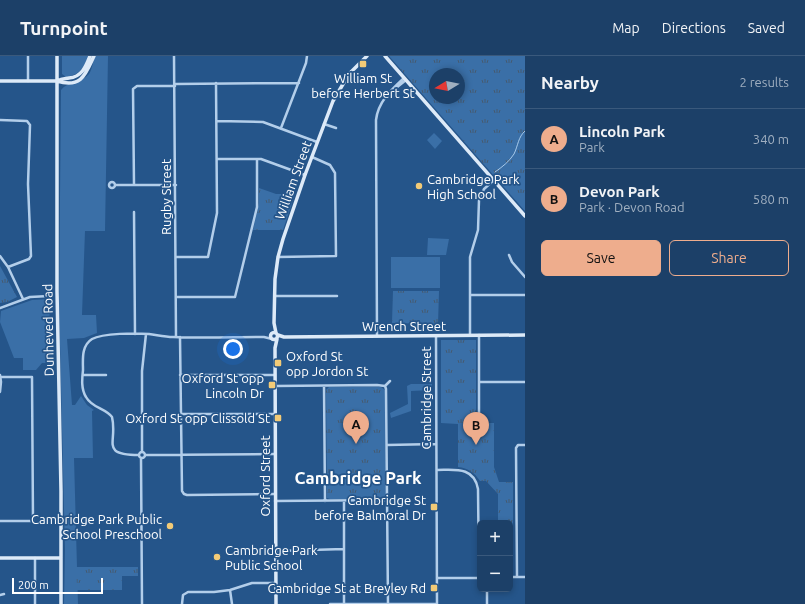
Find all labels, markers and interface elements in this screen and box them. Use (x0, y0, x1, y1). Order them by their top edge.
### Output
text: Turnpoint (20, 17, 108, 39)
text: Map (612, 20, 640, 36)
text: Directions (662, 20, 726, 36)
text: Saved (748, 20, 785, 36)
marker: William St before Herbert St (358, 59, 368, 69)
north arrow (429, 68, 465, 104)
place label: William St before Herbert St (311, 71, 415, 100)
text: Nearby (541, 73, 599, 92)
text: 2 results (739, 75, 789, 89)
text: Lincoln Park (579, 123, 665, 140)
text: A (549, 132, 559, 146)
text: 340 m (753, 132, 789, 146)
street label: William Street (272, 139, 314, 221)
text: Park (579, 140, 605, 154)
street label: Rugby Street (159, 159, 173, 235)
place label: Cambridge Park High School (427, 172, 520, 201)
marker: Cambridge Park High School (414, 181, 424, 191)
text: Devon Park (579, 183, 660, 200)
text: B (550, 192, 558, 206)
text: 580 m (753, 192, 789, 206)
text: Park · Devon Road (579, 200, 685, 214)
button: Save (541, 240, 661, 276)
button: Share (669, 240, 789, 276)
street label: Dunheved Road (40, 284, 56, 376)
street label: Wrench Street (362, 319, 446, 333)
your location (223, 339, 243, 359)
street label: Cambridge Street (419, 346, 433, 450)
place label: Oxford St opp Jordon St (286, 349, 368, 378)
marker: Oxford St opp Jordon St (273, 358, 283, 368)
place label: Oxford St opp Lincoln Dr (182, 371, 264, 400)
marker: Oxford St opp Lincoln Dr (267, 380, 277, 390)
place label: Oxford St opp Clissold St (125, 411, 270, 425)
pin: A (343, 411, 369, 444)
pin: B (463, 412, 489, 445)
marker: Oxford St opp Clissold St (273, 413, 283, 423)
street label: Oxford Street (258, 436, 272, 517)
district label: Cambridge Park (294, 468, 422, 487)
place label: Cambridge St before Balmoral Dr (314, 493, 426, 522)
marker: Cambridge St before Balmoral Dr (429, 502, 439, 512)
place label: Cambridge Park Public School Preschool (31, 512, 163, 541)
map controls (477, 520, 513, 592)
button: + (477, 520, 513, 556)
marker: Cambridge Park Public School Preschool (165, 521, 175, 531)
place label: Cambridge Park Public School (225, 543, 318, 572)
marker: Cambridge Park Public School (212, 552, 222, 562)
button: − (477, 556, 513, 592)
scale bar (12, 576, 103, 595)
text: 200 m (18, 579, 49, 591)
place label: Cambridge St at Breyley Rd (267, 581, 426, 595)
marker: Cambridge St at Breyley Rd (429, 583, 439, 593)

